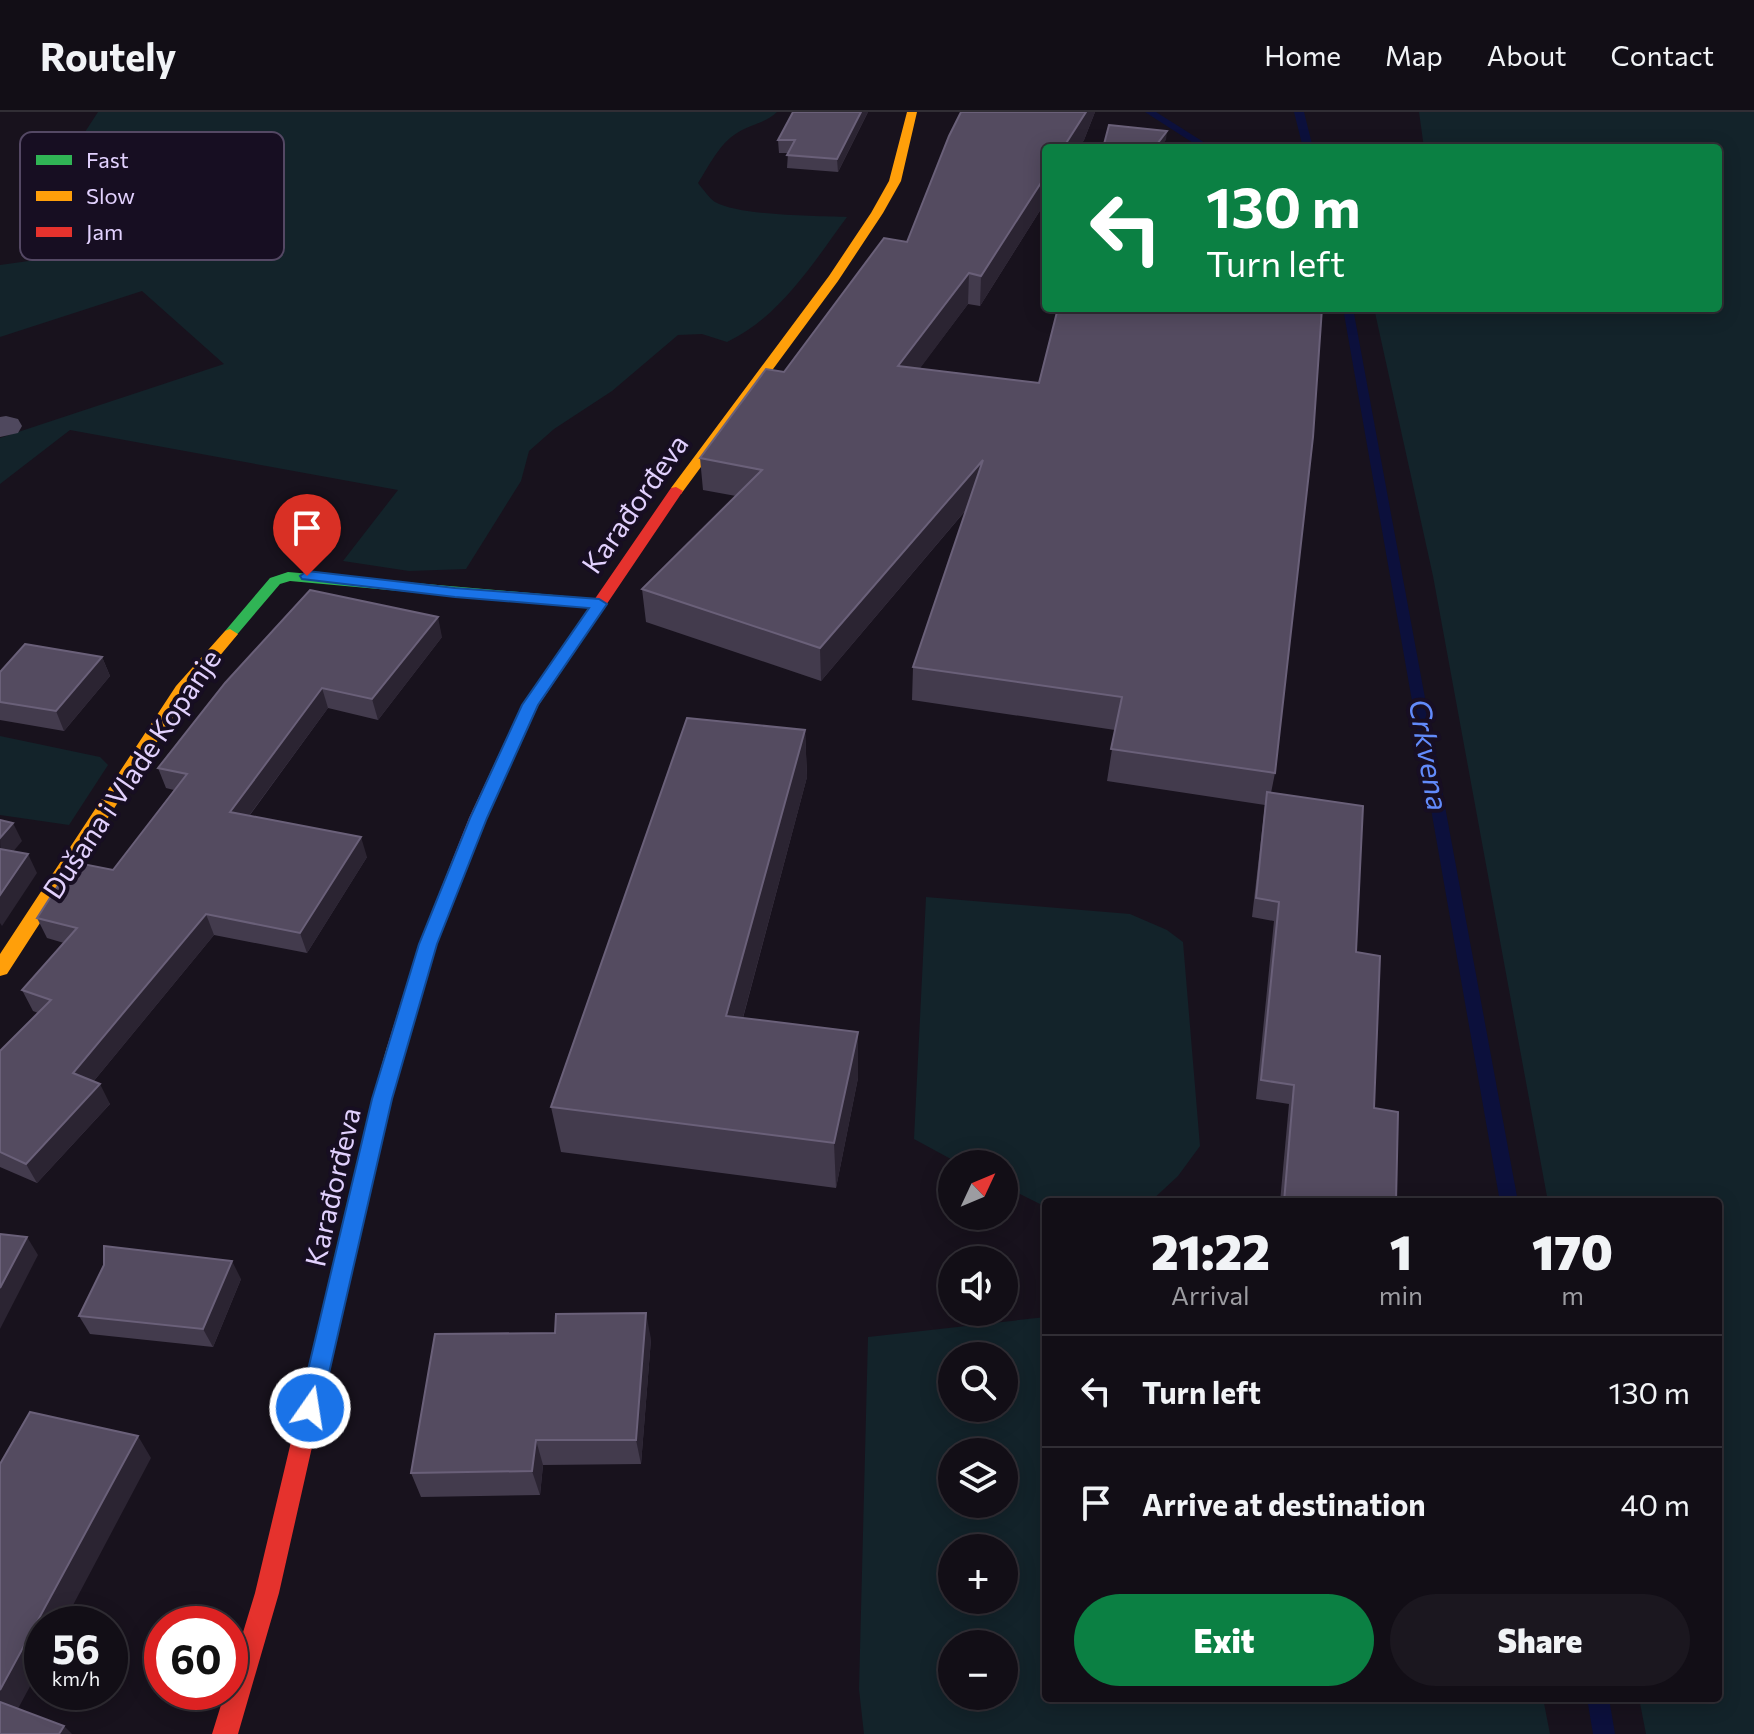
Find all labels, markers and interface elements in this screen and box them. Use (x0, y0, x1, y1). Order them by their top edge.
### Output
text: Routely (40, 32, 176, 79)
text: Home (1264, 38, 1341, 72)
text: Map (1385, 38, 1443, 72)
text: About (1487, 38, 1567, 72)
text: Contact (1611, 38, 1714, 72)
legend (20, 132, 284, 260)
text: Fast (86, 146, 129, 173)
text: 130 m (1206, 171, 1361, 240)
icon: left (1074, 176, 1178, 280)
text: Slow (86, 182, 135, 209)
text: Jam (86, 218, 123, 245)
text: Turn left (1206, 240, 1345, 284)
street label: Karađorđeva (574, 427, 695, 579)
pin (273, 494, 341, 576)
icon: arrive (285, 506, 329, 550)
street label: Dušana i Vlade Kopanje (35, 642, 227, 904)
water label: Crkvena (1402, 696, 1458, 813)
street label: Karađorđeva (297, 1104, 367, 1269)
north arrow (938, 1150, 1018, 1230)
map controls (938, 1150, 1018, 1710)
text: 21:22 (1151, 1221, 1270, 1280)
text: 1 (1390, 1221, 1412, 1280)
text: 170 (1532, 1221, 1613, 1280)
button: sound (938, 1246, 1018, 1326)
text: Arrival (1171, 1279, 1250, 1310)
text: min (1379, 1279, 1423, 1310)
text: m (1561, 1279, 1584, 1310)
button: search (938, 1342, 1018, 1422)
position arrow (268, 1366, 352, 1450)
icon: left (1074, 1369, 1118, 1413)
text: Turn left (1142, 1373, 1261, 1410)
text: 130 m (1609, 1373, 1690, 1410)
button: layers (938, 1438, 1018, 1518)
icon: arrive (1074, 1481, 1118, 1525)
text: Arrive at destination (1142, 1485, 1426, 1522)
text: 40 m (1621, 1485, 1690, 1522)
button: + (938, 1534, 1018, 1614)
button: Exit (1074, 1594, 1374, 1686)
button: Share (1390, 1594, 1690, 1686)
speed limit sign: 60 (144, 1606, 248, 1710)
text: 56 (52, 1623, 100, 1672)
button: − (938, 1630, 1018, 1710)
text: km/h (52, 1666, 100, 1690)

